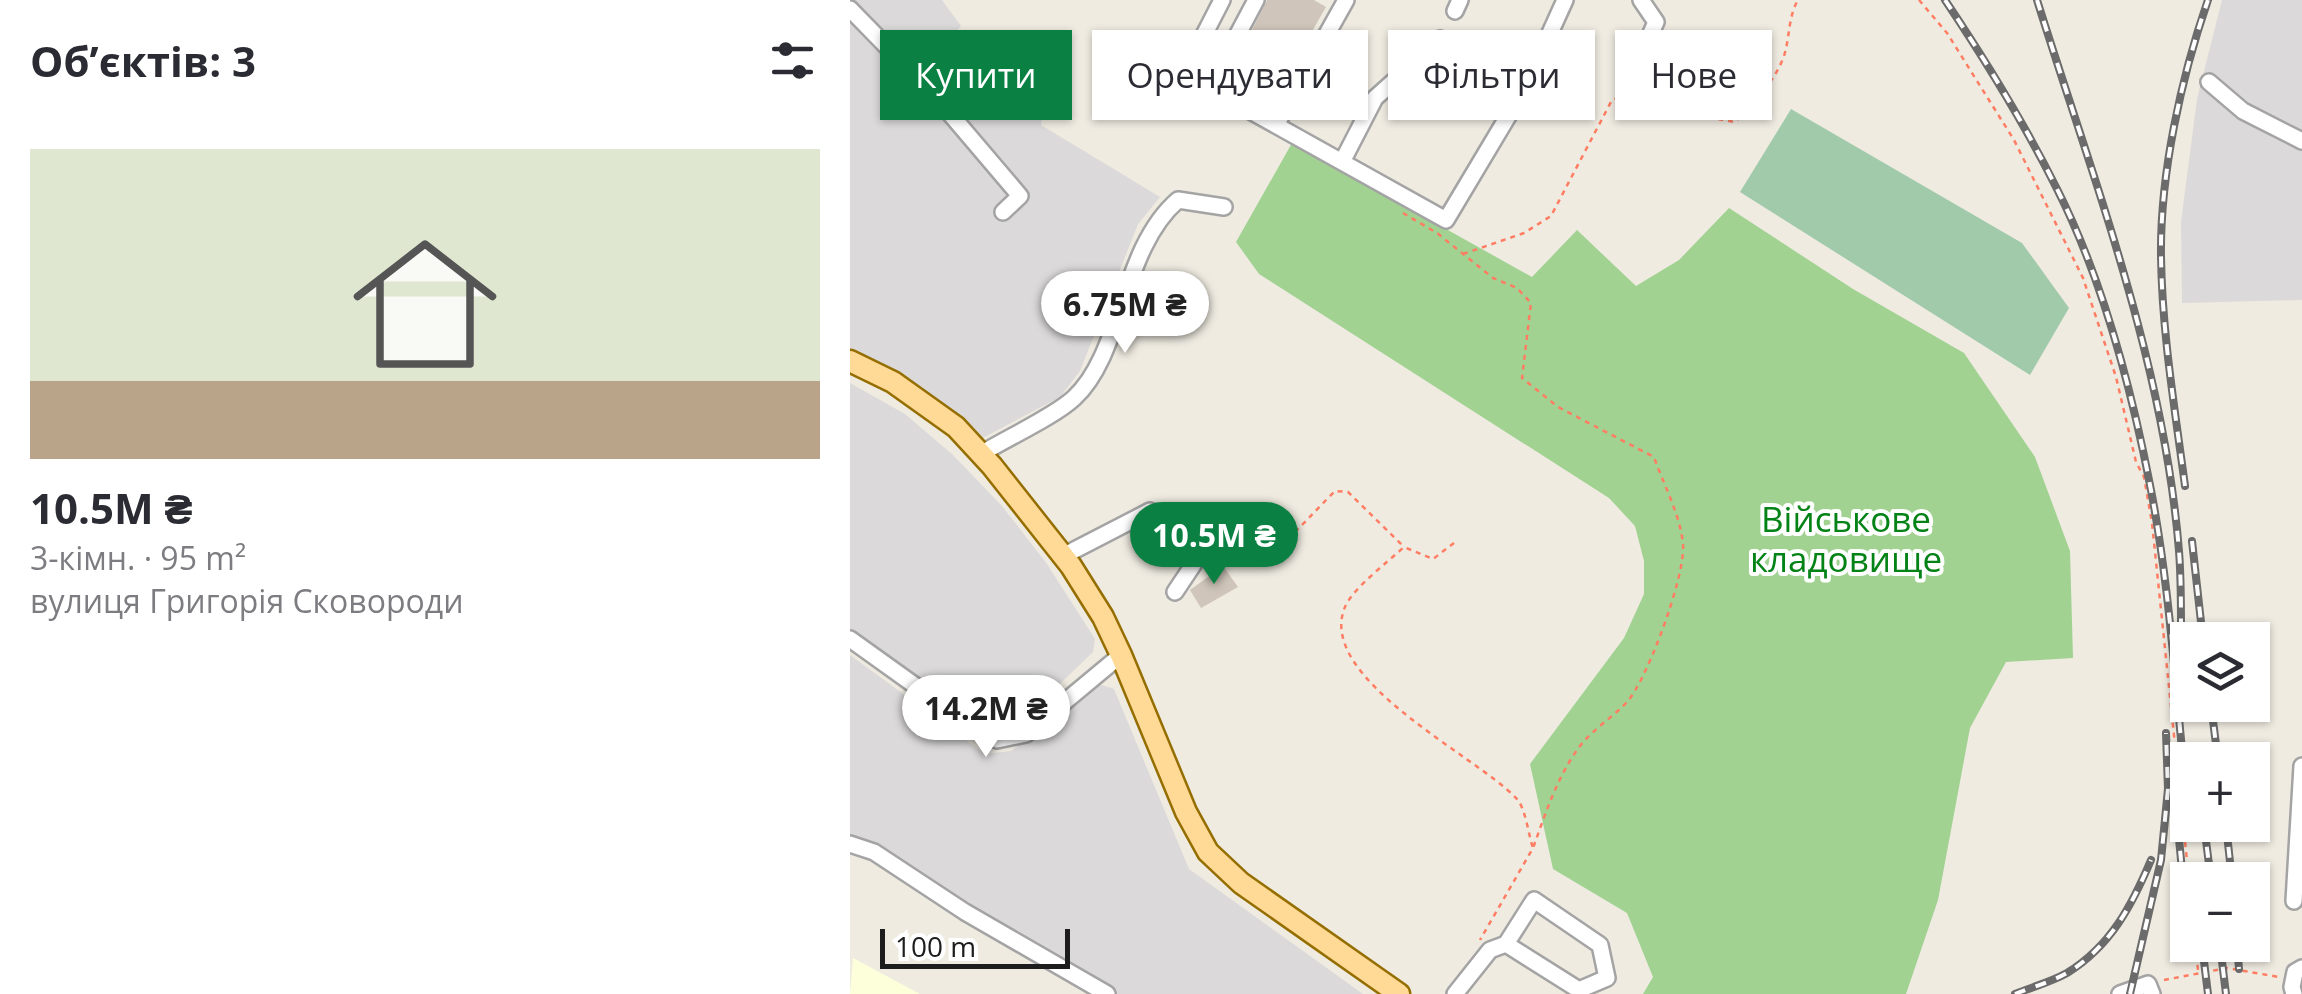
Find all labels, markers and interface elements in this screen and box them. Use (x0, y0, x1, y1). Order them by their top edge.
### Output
chip: Купити (880, 30, 1072, 120)
chip: Орендувати (1092, 30, 1368, 120)
chip: Фільтри (1388, 30, 1595, 120)
chip: Нове (1615, 30, 1772, 120)
text: Об’єктів: 3 (30, 32, 256, 89)
icon: filters (765, 33, 820, 88)
icon: home (335, 214, 515, 394)
pin: 6.75M ₴ (1033, 271, 1217, 356)
text: 6.75M ₴ (1063, 282, 1187, 325)
text: 10.5M ₴ (30, 479, 193, 536)
park label: Військове кладовище (1750, 495, 1942, 582)
pin: 10.5M ₴ (1122, 502, 1306, 587)
text: 10.5M ₴ (1152, 513, 1276, 556)
text: 3-кімн. · 95 m² (30, 536, 246, 579)
text: вулиця Григорія Сковороди (30, 579, 464, 622)
map controls (2170, 622, 2270, 962)
button: layers (2170, 622, 2270, 722)
pin: 14.2M ₴ (894, 675, 1078, 760)
text: 14.2M ₴ (924, 686, 1048, 729)
button: + (2170, 742, 2270, 842)
button: − (2170, 862, 2270, 962)
scale bar (880, 924, 1070, 968)
text: 100 m (895, 927, 976, 965)

